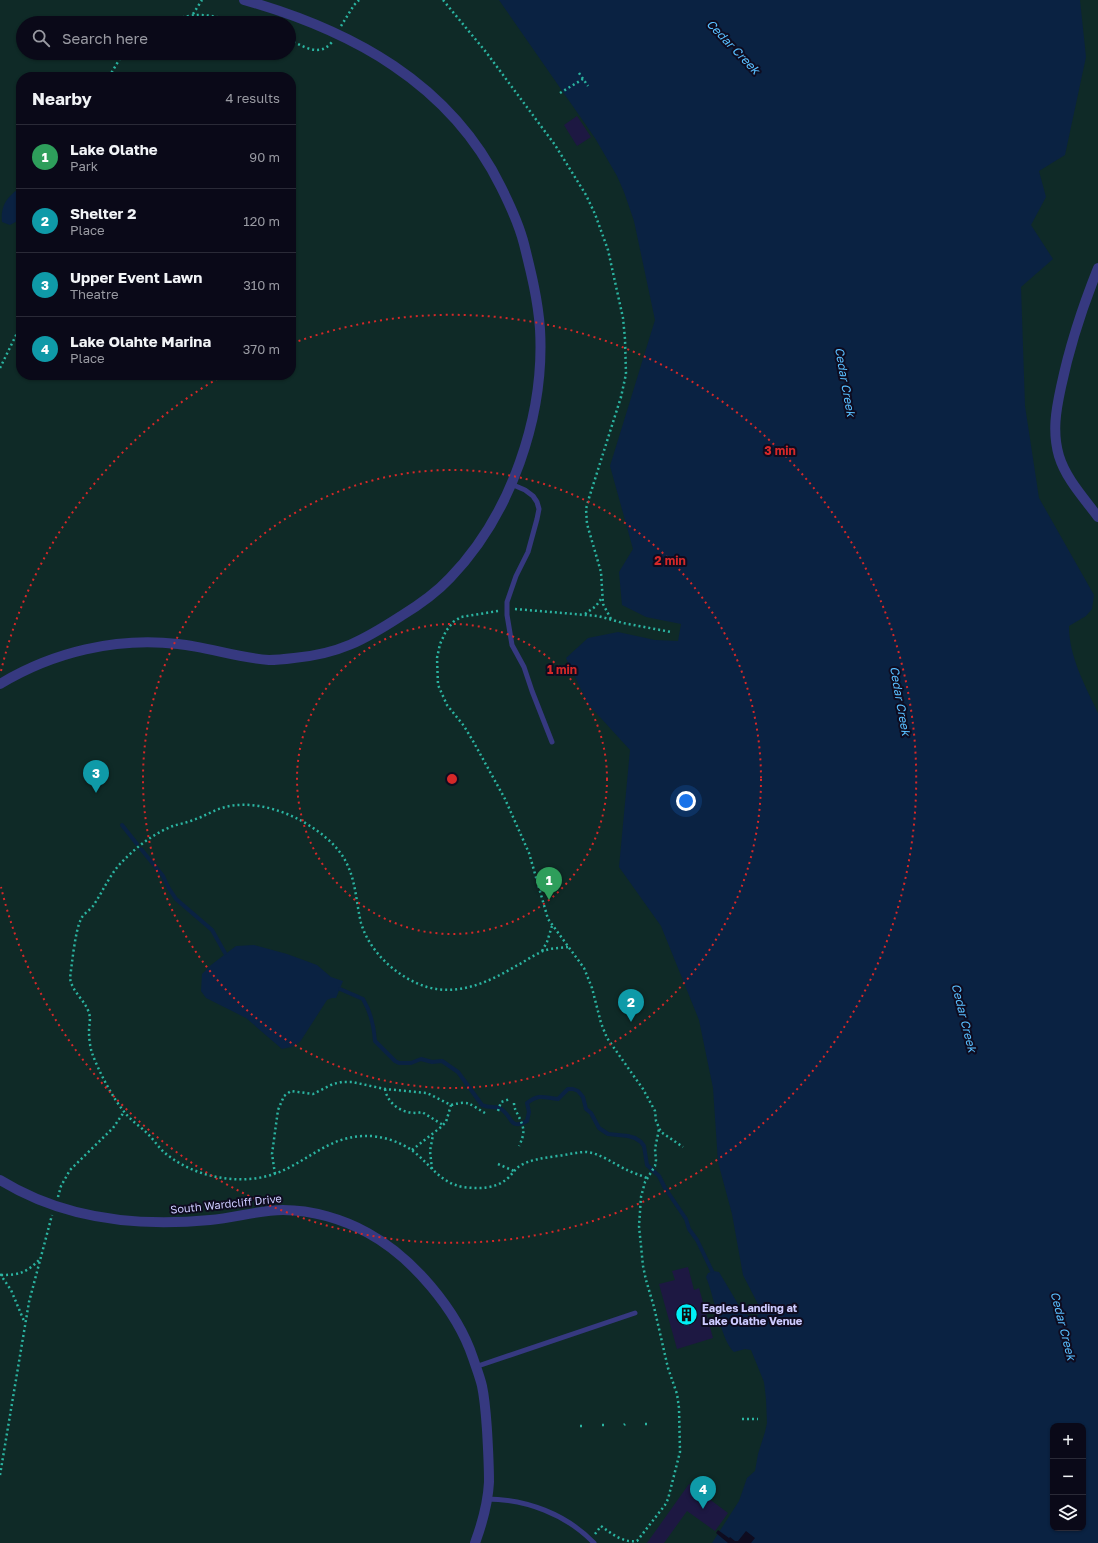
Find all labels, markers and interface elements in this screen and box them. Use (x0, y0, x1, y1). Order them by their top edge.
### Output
search box (16, 16, 296, 60)
water label: Cedar Creek (704, 16, 764, 78)
icon: search (30, 27, 52, 49)
text: Search here (62, 29, 148, 47)
text: Nearby (32, 88, 92, 109)
text: 4 results (226, 90, 280, 106)
text: Lake Olathe (70, 140, 158, 158)
text: 1 (42, 149, 48, 165)
text: 90 m (249, 149, 280, 165)
text: Park (70, 158, 98, 174)
text: Shelter 2 (70, 204, 136, 222)
text: 2 (41, 213, 49, 229)
text: 120 m (243, 213, 280, 229)
text: Place (70, 222, 105, 238)
text: Upper Event Lawn (70, 268, 202, 286)
text: 3 (41, 277, 49, 293)
text: 310 m (243, 277, 280, 293)
text: Theatre (70, 286, 119, 302)
text: Lake Olahte Marina (70, 332, 211, 350)
text: 4 (41, 341, 49, 357)
text: 370 m (243, 341, 280, 357)
water label: Cedar Creek (832, 346, 859, 419)
text: Place (70, 350, 105, 366)
text: 3 min (764, 443, 796, 458)
text: 2 min (654, 553, 686, 568)
text: 1 min (547, 662, 577, 677)
water label: Cedar Creek (887, 665, 914, 738)
pin: 3 (83, 760, 109, 793)
centre of rings (445, 772, 459, 786)
your location (676, 791, 696, 811)
pin: 1 (536, 867, 562, 900)
water label: Cedar Creek (949, 982, 981, 1055)
pin: 2 (618, 989, 644, 1022)
street label: South Wardcliff Drive (170, 1191, 282, 1216)
water label: Cedar Creek (1048, 1290, 1080, 1363)
building icon: Eagles Landing at Lake Olathe Venue (674, 1301, 700, 1327)
place label: Eagles Landing at Lake Olathe Venue (702, 1301, 803, 1327)
map controls (1050, 1423, 1086, 1531)
button: + (1050, 1423, 1086, 1459)
button: − (1050, 1459, 1086, 1495)
pin: 4 (690, 1476, 716, 1509)
button: layers (1050, 1495, 1086, 1531)

